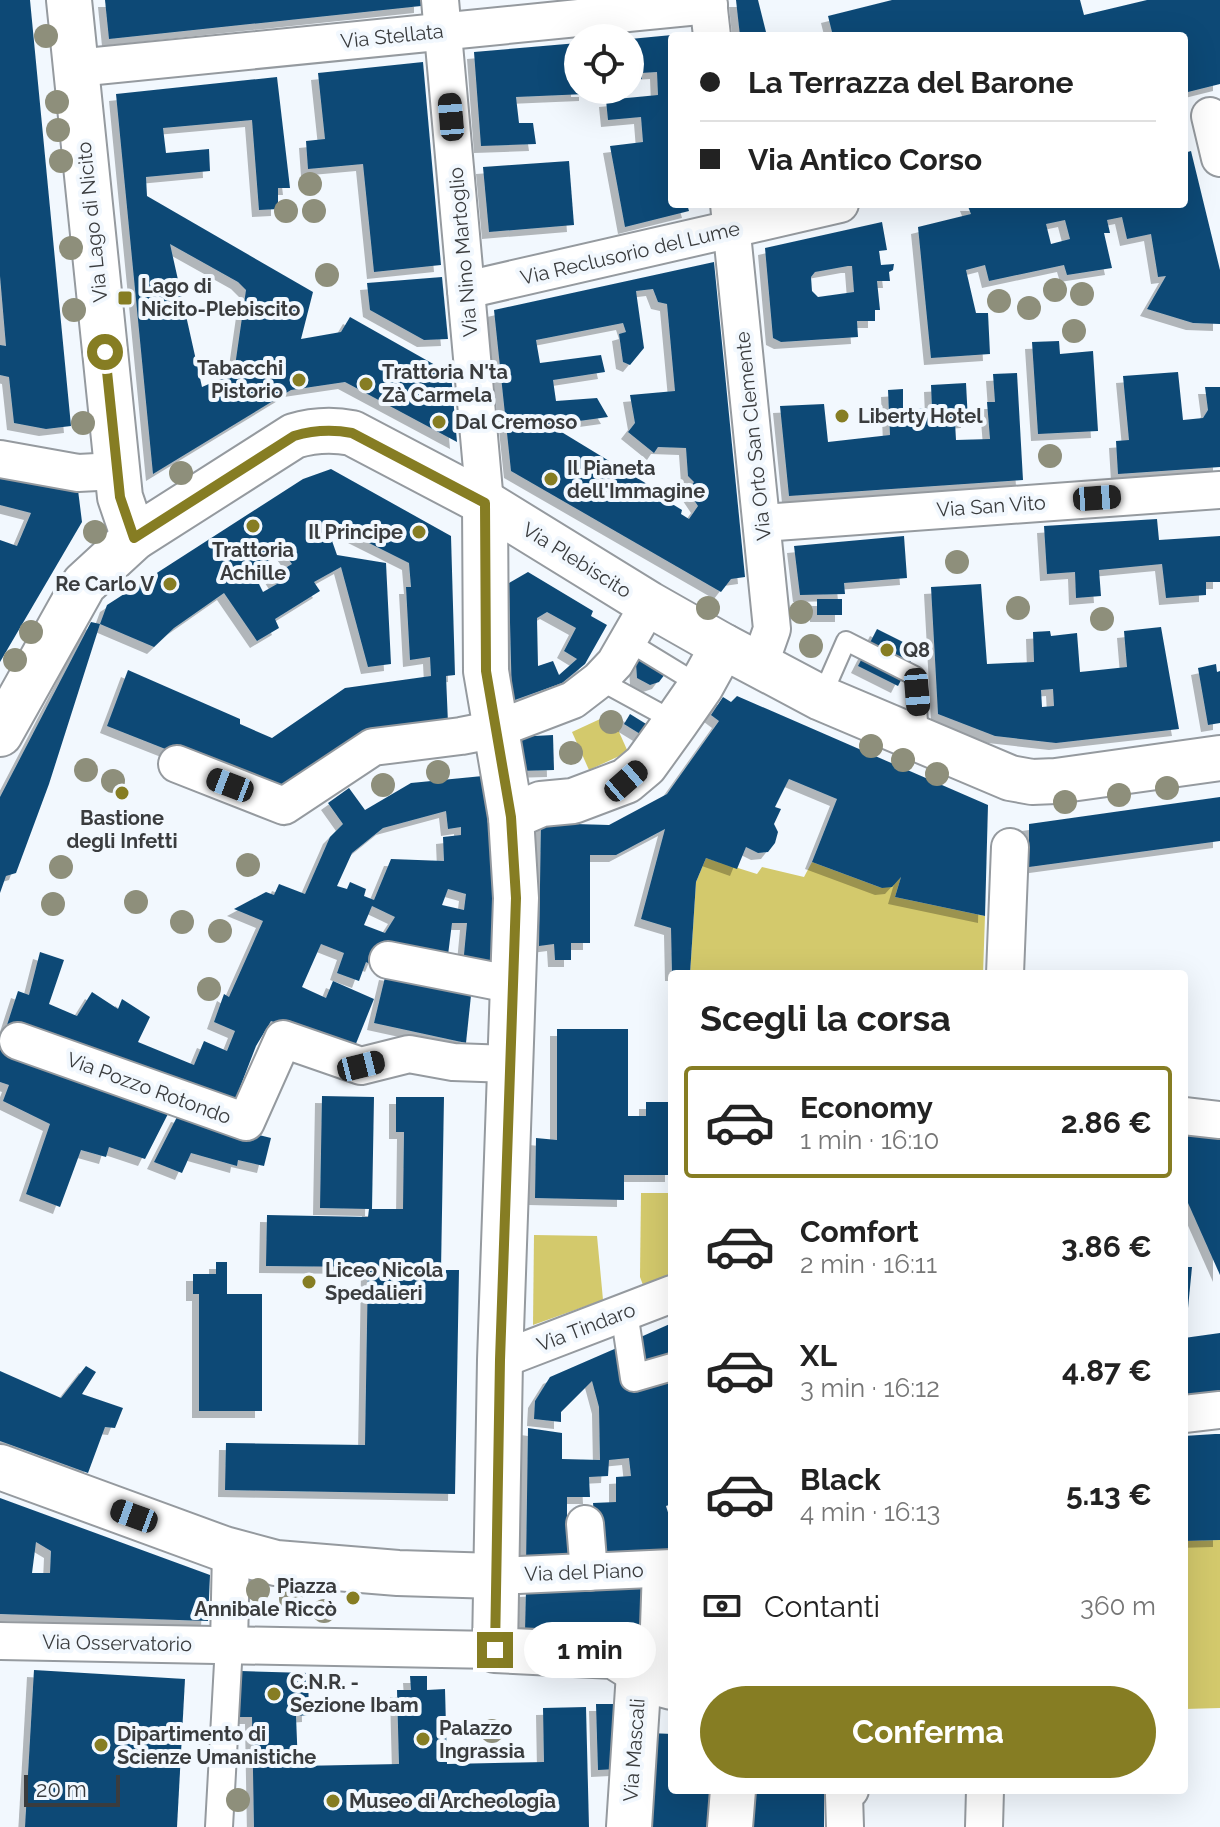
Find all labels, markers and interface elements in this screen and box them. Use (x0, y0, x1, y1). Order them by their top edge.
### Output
street label: Via Stellata (339, 19, 445, 53)
map controls (564, 24, 644, 104)
button: locate (564, 24, 644, 104)
text: La Terrazza del Barone (748, 65, 1074, 100)
car (437, 92, 465, 142)
street label: Via Lago di Nicito (72, 140, 112, 303)
text: Via Antico Corso (748, 142, 982, 177)
street label: Via Nino Martoglio (444, 166, 482, 338)
street label: Via Reclusorio del Lume (518, 216, 742, 290)
place label: Lago di Nicito-Plebiscito (141, 274, 300, 321)
marker: Lago di Nicito-Plebiscito (116, 289, 134, 307)
street label: Via Orto San Clemente (730, 330, 776, 542)
route start (87, 334, 123, 370)
place label: Tabacchi Pistorio (197, 356, 283, 403)
place label: Trattoria N'ta Zà Carmela (382, 360, 508, 407)
marker: Tabacchi Pistorio (290, 371, 308, 389)
marker: Trattoria N'ta Zà Carmela (357, 375, 375, 393)
place label: Liberty Hotel (858, 404, 983, 428)
marker: Liberty Hotel (833, 407, 851, 425)
place label: Dal Cremoso (455, 410, 577, 434)
marker: Dal Cremoso (430, 413, 448, 431)
place label: Il Pianeta dell'Immagine (567, 456, 705, 503)
marker: Il Pianeta dell'Immagine (542, 470, 560, 488)
car (1072, 484, 1122, 512)
street label: Via San Vito (936, 490, 1047, 522)
marker: Trattoria Achille (244, 517, 262, 535)
street label: Via Plebiscito (518, 517, 636, 603)
place label: Il Principe (308, 520, 403, 544)
marker: Il Principe (410, 523, 428, 541)
place label: Trattoria Achille (212, 538, 294, 585)
place label: Re Carlo V (55, 572, 154, 596)
marker: Re Carlo V (161, 575, 179, 593)
place label: Q8 (903, 638, 930, 662)
marker: Q8 (878, 641, 896, 659)
car (903, 667, 931, 717)
car (600, 756, 652, 806)
car (203, 765, 257, 805)
marker: Bastione degli Infetti (113, 784, 131, 802)
place label: Bastione degli Infetti (66, 806, 178, 853)
text: Scegli la corsa (700, 997, 951, 1039)
street label: Via Pozzo Rotondo (64, 1047, 235, 1129)
car (335, 1049, 387, 1083)
icon: car (704, 1086, 776, 1158)
text: Economy (800, 1090, 933, 1125)
text: 2.86 € (1061, 1105, 1152, 1140)
text: 1 min · 16:10 (800, 1125, 939, 1155)
icon: car (704, 1210, 776, 1282)
text: Comfort (800, 1214, 919, 1249)
text: 3.86 € (1061, 1229, 1152, 1264)
text: 2 min · 16:11 (800, 1249, 937, 1279)
place label: Liceo Nicola Spedalieri (325, 1258, 443, 1305)
marker: Liceo Nicola Spedalieri (300, 1273, 318, 1291)
street label: Via Tindaro (533, 1297, 639, 1357)
icon: car (704, 1334, 776, 1406)
text: XL (800, 1338, 837, 1373)
text: 4.87 € (1062, 1353, 1152, 1388)
text: 3 min · 16:12 (800, 1373, 940, 1403)
icon: car (704, 1458, 776, 1530)
text: Black (800, 1462, 881, 1497)
text: 5.13 € (1066, 1477, 1152, 1512)
car (107, 1497, 161, 1535)
text: 4 min · 16:13 (800, 1497, 940, 1527)
street label: Via del Piano (524, 1558, 644, 1586)
place label: Piazza Annibale Riccò (194, 1574, 337, 1621)
icon: cash (700, 1584, 744, 1628)
marker: Piazza Annibale Riccò (344, 1589, 362, 1607)
text: Contanti (764, 1589, 880, 1624)
text: 360 m (1080, 1591, 1156, 1621)
callout: 1 min (523, 1622, 655, 1678)
street label: Via Osservatorio (42, 1630, 192, 1656)
route end (477, 1632, 513, 1668)
text: 1 min (557, 1635, 623, 1665)
place label: C.N.R. - Sezione Ibam (290, 1670, 419, 1717)
marker: C.N.R. - Sezione Ibam (265, 1685, 283, 1703)
button: Conferma (700, 1686, 1156, 1778)
street label: Via Mascali (618, 1697, 650, 1803)
place label: Palazzo Ingrassia (439, 1716, 525, 1763)
place label: Dipartimento di Scienze Umanistiche (117, 1722, 316, 1769)
marker: Palazzo Ingrassia (414, 1730, 432, 1748)
marker: Dipartimento di Scienze Umanistiche (92, 1736, 110, 1754)
scale bar (24, 1771, 120, 1807)
text: 20 m (36, 1776, 87, 1802)
place label: Museo di Archeologia (349, 1789, 556, 1813)
marker: Museo di Archeologia (324, 1792, 342, 1810)

